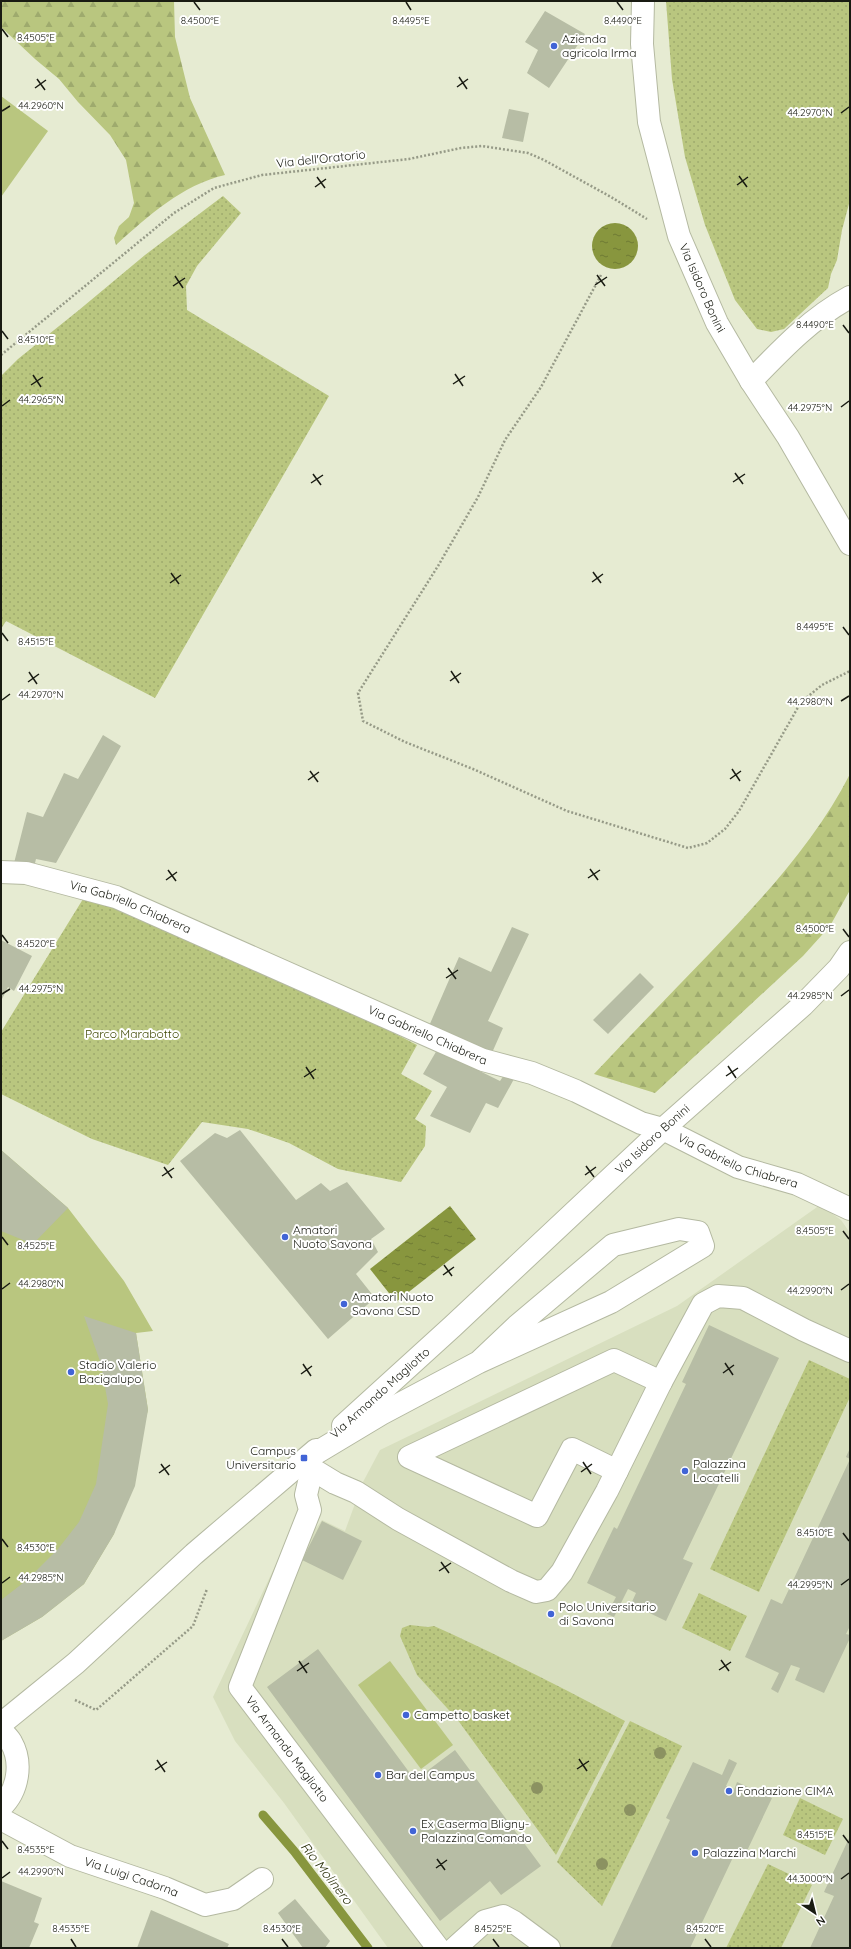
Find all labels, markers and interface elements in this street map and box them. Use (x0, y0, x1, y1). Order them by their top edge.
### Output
text: 8.4500°E (181, 14, 220, 27)
text: 8.4495°E (392, 14, 430, 27)
text: 8.4490°E (604, 14, 642, 27)
text: 8.4505°E (17, 31, 55, 44)
place label: Azienda agricola Irma (562, 31, 637, 60)
marker: Azienda agricola Irma (549, 41, 559, 51)
text: 44.2960°N (18, 99, 64, 112)
text: 44.2970°N (788, 106, 832, 119)
street label: Via dell'Oratorio (276, 146, 366, 171)
street label: Via Isidoro Bonini (676, 241, 729, 335)
text: 8.4490°E (796, 318, 834, 331)
text: 8.4510°E (18, 333, 54, 346)
text: 44.2965°N (19, 393, 63, 406)
text: 44.2975°N (788, 401, 832, 414)
text: 8.4495°E (796, 620, 834, 633)
text: 8.4515°E (18, 635, 54, 648)
text: 44.2970°N (19, 688, 63, 701)
text: 44.2980°N (787, 695, 833, 708)
street label: Via Gabriello Chiabrera (68, 877, 194, 936)
text: 8.4500°E (796, 922, 835, 935)
text: 8.4520°E (17, 937, 55, 950)
text: 44.2975°N (19, 982, 63, 995)
text: 44.2985°N (788, 989, 832, 1002)
street label: Via Gabriello Chiabrera (366, 1002, 489, 1068)
park label: Parco Marabotto (85, 1026, 179, 1041)
street label: Via Isidoro Bonini (612, 1101, 693, 1177)
street label: Via Gabriello Chiabrera (675, 1130, 800, 1191)
place label: Amatori Nuoto Savona (293, 1222, 372, 1251)
text: 8.4505°E (796, 1224, 834, 1237)
marker: Amatori Nuoto Savona (280, 1232, 290, 1242)
text: 8.4525°E (17, 1239, 55, 1252)
text: 44.2980°N (18, 1277, 64, 1290)
text: 44.2990°N (787, 1284, 833, 1297)
place label: Amatori Nuoto Savona CSD (352, 1289, 434, 1318)
marker: Amatori Nuoto Savona CSD (339, 1299, 349, 1309)
street label: Via Armando Magliotto (327, 1344, 433, 1441)
place label: Stadio Valerio Bacigalupo (79, 1357, 156, 1386)
marker: Stadio Valerio Bacigalupo (66, 1367, 76, 1377)
place label: Campus Universitario (226, 1443, 296, 1472)
marker: Campus Universitario (299, 1453, 309, 1463)
place label: Palazzina Locatelli (693, 1456, 746, 1485)
marker: Palazzina Locatelli (680, 1466, 690, 1476)
text: 8.4510°E (797, 1526, 833, 1539)
text: 8.4530°E (17, 1541, 55, 1554)
text: 44.2985°N (19, 1571, 63, 1584)
text: 44.2995°N (787, 1578, 833, 1591)
place label: Polo Universitario di Savona (559, 1599, 656, 1628)
marker: Polo Universitario di Savona (546, 1609, 556, 1619)
street label: Via Armando Magliotto (243, 1693, 332, 1805)
place label: Campetto basket (414, 1707, 510, 1722)
marker: Campetto basket (401, 1710, 411, 1720)
place label: Bar del Campus (386, 1767, 475, 1782)
marker: Bar del Campus (373, 1770, 383, 1780)
place label: Fondazione CIMA (737, 1783, 834, 1798)
marker: Fondazione CIMA (724, 1786, 734, 1796)
place label: Ex Caserma Bligny- Palazzina Comando (421, 1816, 532, 1845)
marker: Ex Caserma Bligny- Palazzina Comando (408, 1826, 418, 1836)
text: 8.4515°E (797, 1828, 833, 1841)
water label: Rio Molinero (298, 1839, 357, 1908)
text: 8.4535°E (17, 1843, 55, 1856)
place label: Palazzina Marchi (703, 1845, 796, 1860)
marker: Palazzina Marchi (690, 1848, 700, 1858)
street label: Via Luigi Cadorna (82, 1853, 181, 1900)
text: 44.2990°N (18, 1865, 64, 1878)
text: 44.3000°N (787, 1872, 833, 1885)
north arrow (795, 1893, 835, 1933)
text: N (813, 1913, 828, 1929)
text: 8.4535°E (52, 1922, 90, 1935)
text: 8.4530°E (263, 1922, 301, 1935)
text: 8.4525°E (474, 1922, 512, 1935)
text: 8.4520°E (686, 1922, 724, 1935)

